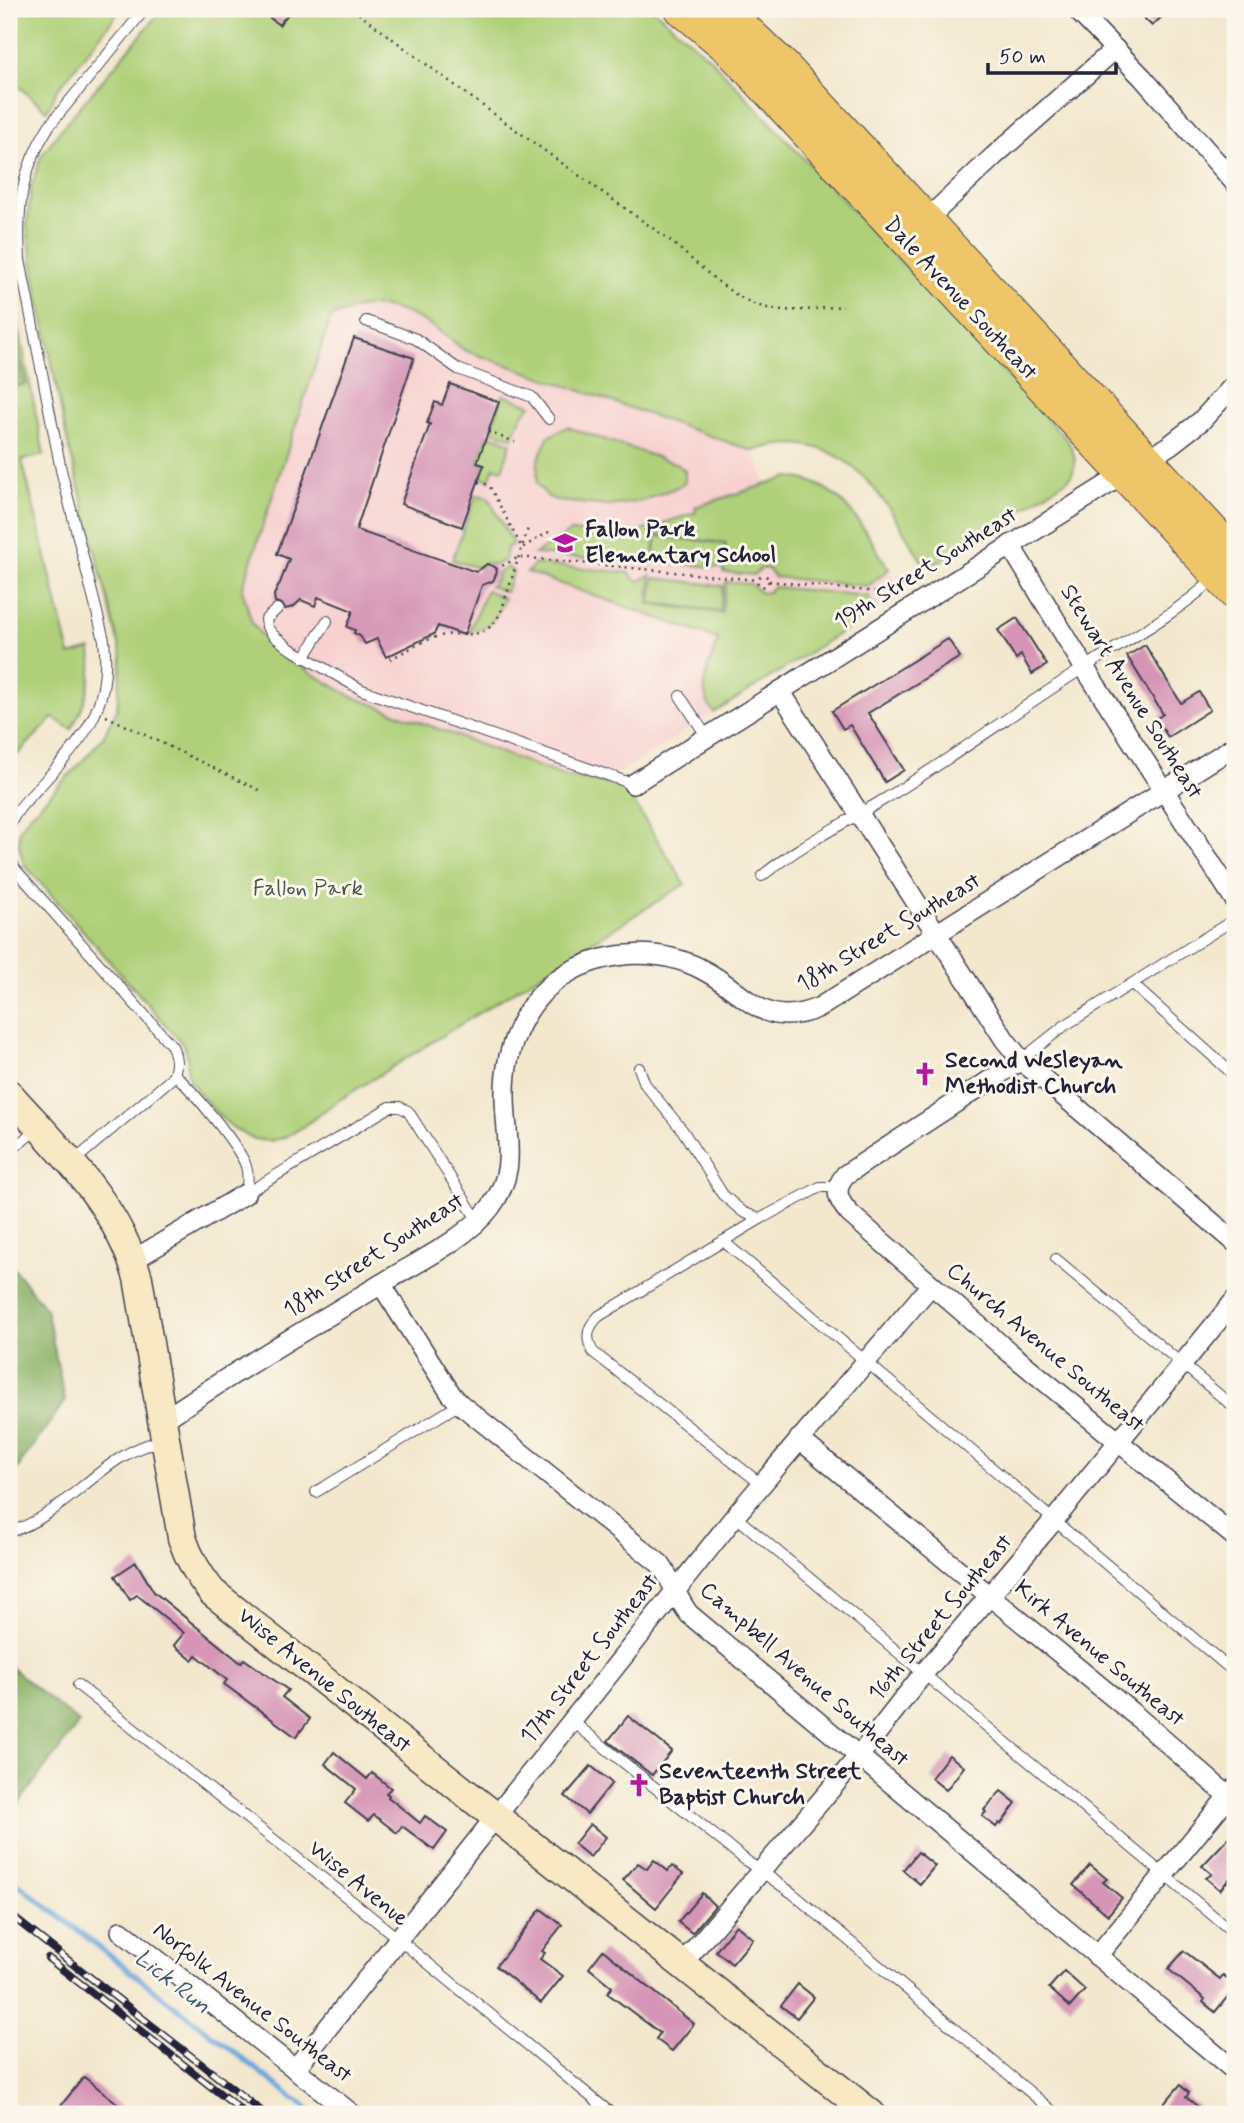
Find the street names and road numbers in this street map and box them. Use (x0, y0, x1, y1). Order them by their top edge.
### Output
street label: Dale Avenue Southeast (876, 211, 1044, 387)
street label: 19th Street Southeast (829, 500, 1023, 637)
street label: Stewart Avenue Southeast (1053, 579, 1209, 805)
street label: 18th Street Southeast (792, 866, 987, 1000)
street label: 18th Street Southeast (278, 1186, 470, 1326)
street label: Church Avenue Southeast (940, 1256, 1150, 1440)
street label: 16th Street Southeast (862, 1528, 1020, 1708)
street label: 17th Street Southeast (514, 1568, 666, 1750)
street label: Kirk Avenue Southeast (1007, 1574, 1191, 1734)
street label: Campbell Avenue Southeast (693, 1576, 915, 1774)
street label: Wise Avenue Southeast (231, 1601, 417, 1761)
street label: Wise Avenue (301, 1834, 415, 1934)
street label: Norfolk Avenue Southeast (145, 1916, 358, 2091)

